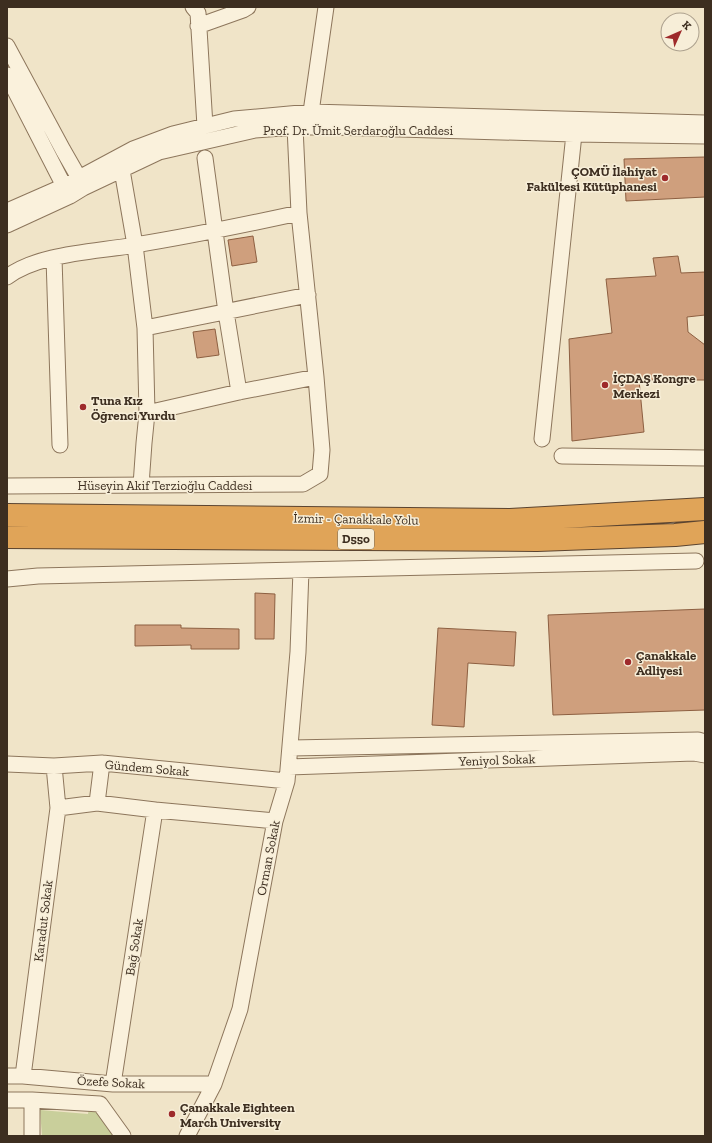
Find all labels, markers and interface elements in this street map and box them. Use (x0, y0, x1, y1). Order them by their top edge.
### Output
north arrow (660, 12, 700, 52)
text: K (679, 18, 694, 33)
street label: Prof. Dr. Ümit Serdaroğlu Caddesi (263, 123, 453, 138)
place label: ÇOMÜ İlahiyat Fakültesi Kütüphanesi (527, 164, 658, 194)
marker: ÇOMÜ İlahiyat Fakültesi Kütüphanesi (660, 173, 670, 183)
place label: İÇDAŞ Kongre Merkezi (613, 371, 696, 401)
marker: İÇDAŞ Kongre Merkezi (600, 380, 610, 390)
place label: Tuna Kız Öğrenci Yurdu (91, 393, 176, 423)
marker: Tuna Kız Öğrenci Yurdu (78, 402, 88, 412)
street label: Hüseyin Akif Terzioğlu Caddesi (78, 478, 253, 493)
street label: İzmir - Çanakkale Yolu (293, 510, 420, 528)
road number: D550 (338, 529, 374, 549)
place label: Çanakkale Adliyesi (636, 648, 697, 678)
marker: Çanakkale Adliyesi (623, 657, 633, 667)
street label: Yeniyol Sokak (457, 751, 536, 769)
street label: Gündem Sokak (104, 757, 190, 779)
street label: Orman Sokak (253, 819, 283, 897)
street label: Karadut Sokak (31, 879, 55, 963)
street label: Bağ Sokak (122, 917, 146, 977)
street label: Özefe Sokak (77, 1073, 146, 1091)
place label: Çanakkale Eighteen March University (180, 1100, 295, 1130)
marker: Çanakkale Eighteen March University (167, 1109, 177, 1119)

